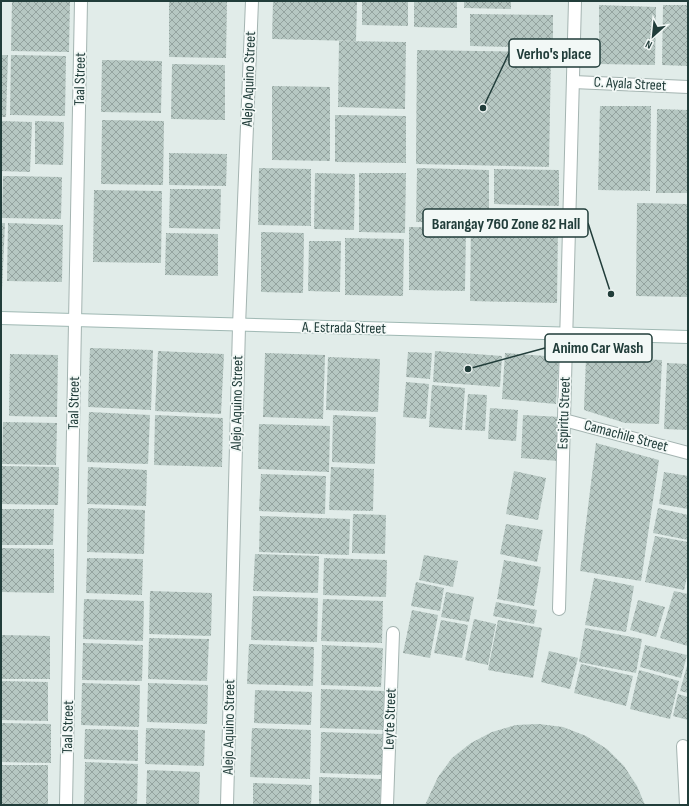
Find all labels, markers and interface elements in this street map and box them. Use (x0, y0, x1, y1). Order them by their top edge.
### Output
north arrow (633, 16, 673, 56)
street label: Alejo Aquino Street (238, 31, 260, 128)
text: N (643, 37, 654, 52)
callout: Verho's place (509, 39, 600, 67)
text: Verho's place (517, 45, 592, 64)
street label: Taal Street (70, 52, 90, 106)
street label: C. Ayala Street (593, 73, 667, 95)
callout: Barangay 760 Zone 82 Hall (423, 209, 588, 237)
text: Barangay 760 Zone 82 Hall (432, 215, 580, 234)
street label: A. Estrada Street (301, 318, 386, 338)
callout: Animo Car Wash (545, 334, 652, 362)
text: Animo Car Wash (552, 339, 643, 358)
street label: Alejo Aquino Street (227, 355, 247, 452)
street label: Taal Street (64, 376, 84, 430)
street label: Espiritu Street (553, 376, 575, 450)
street label: Camachile Street (582, 416, 671, 456)
street label: Alejo Aquino Street (219, 679, 239, 776)
street label: Leyte Street (379, 687, 401, 750)
street label: Taal Street (58, 700, 78, 754)

